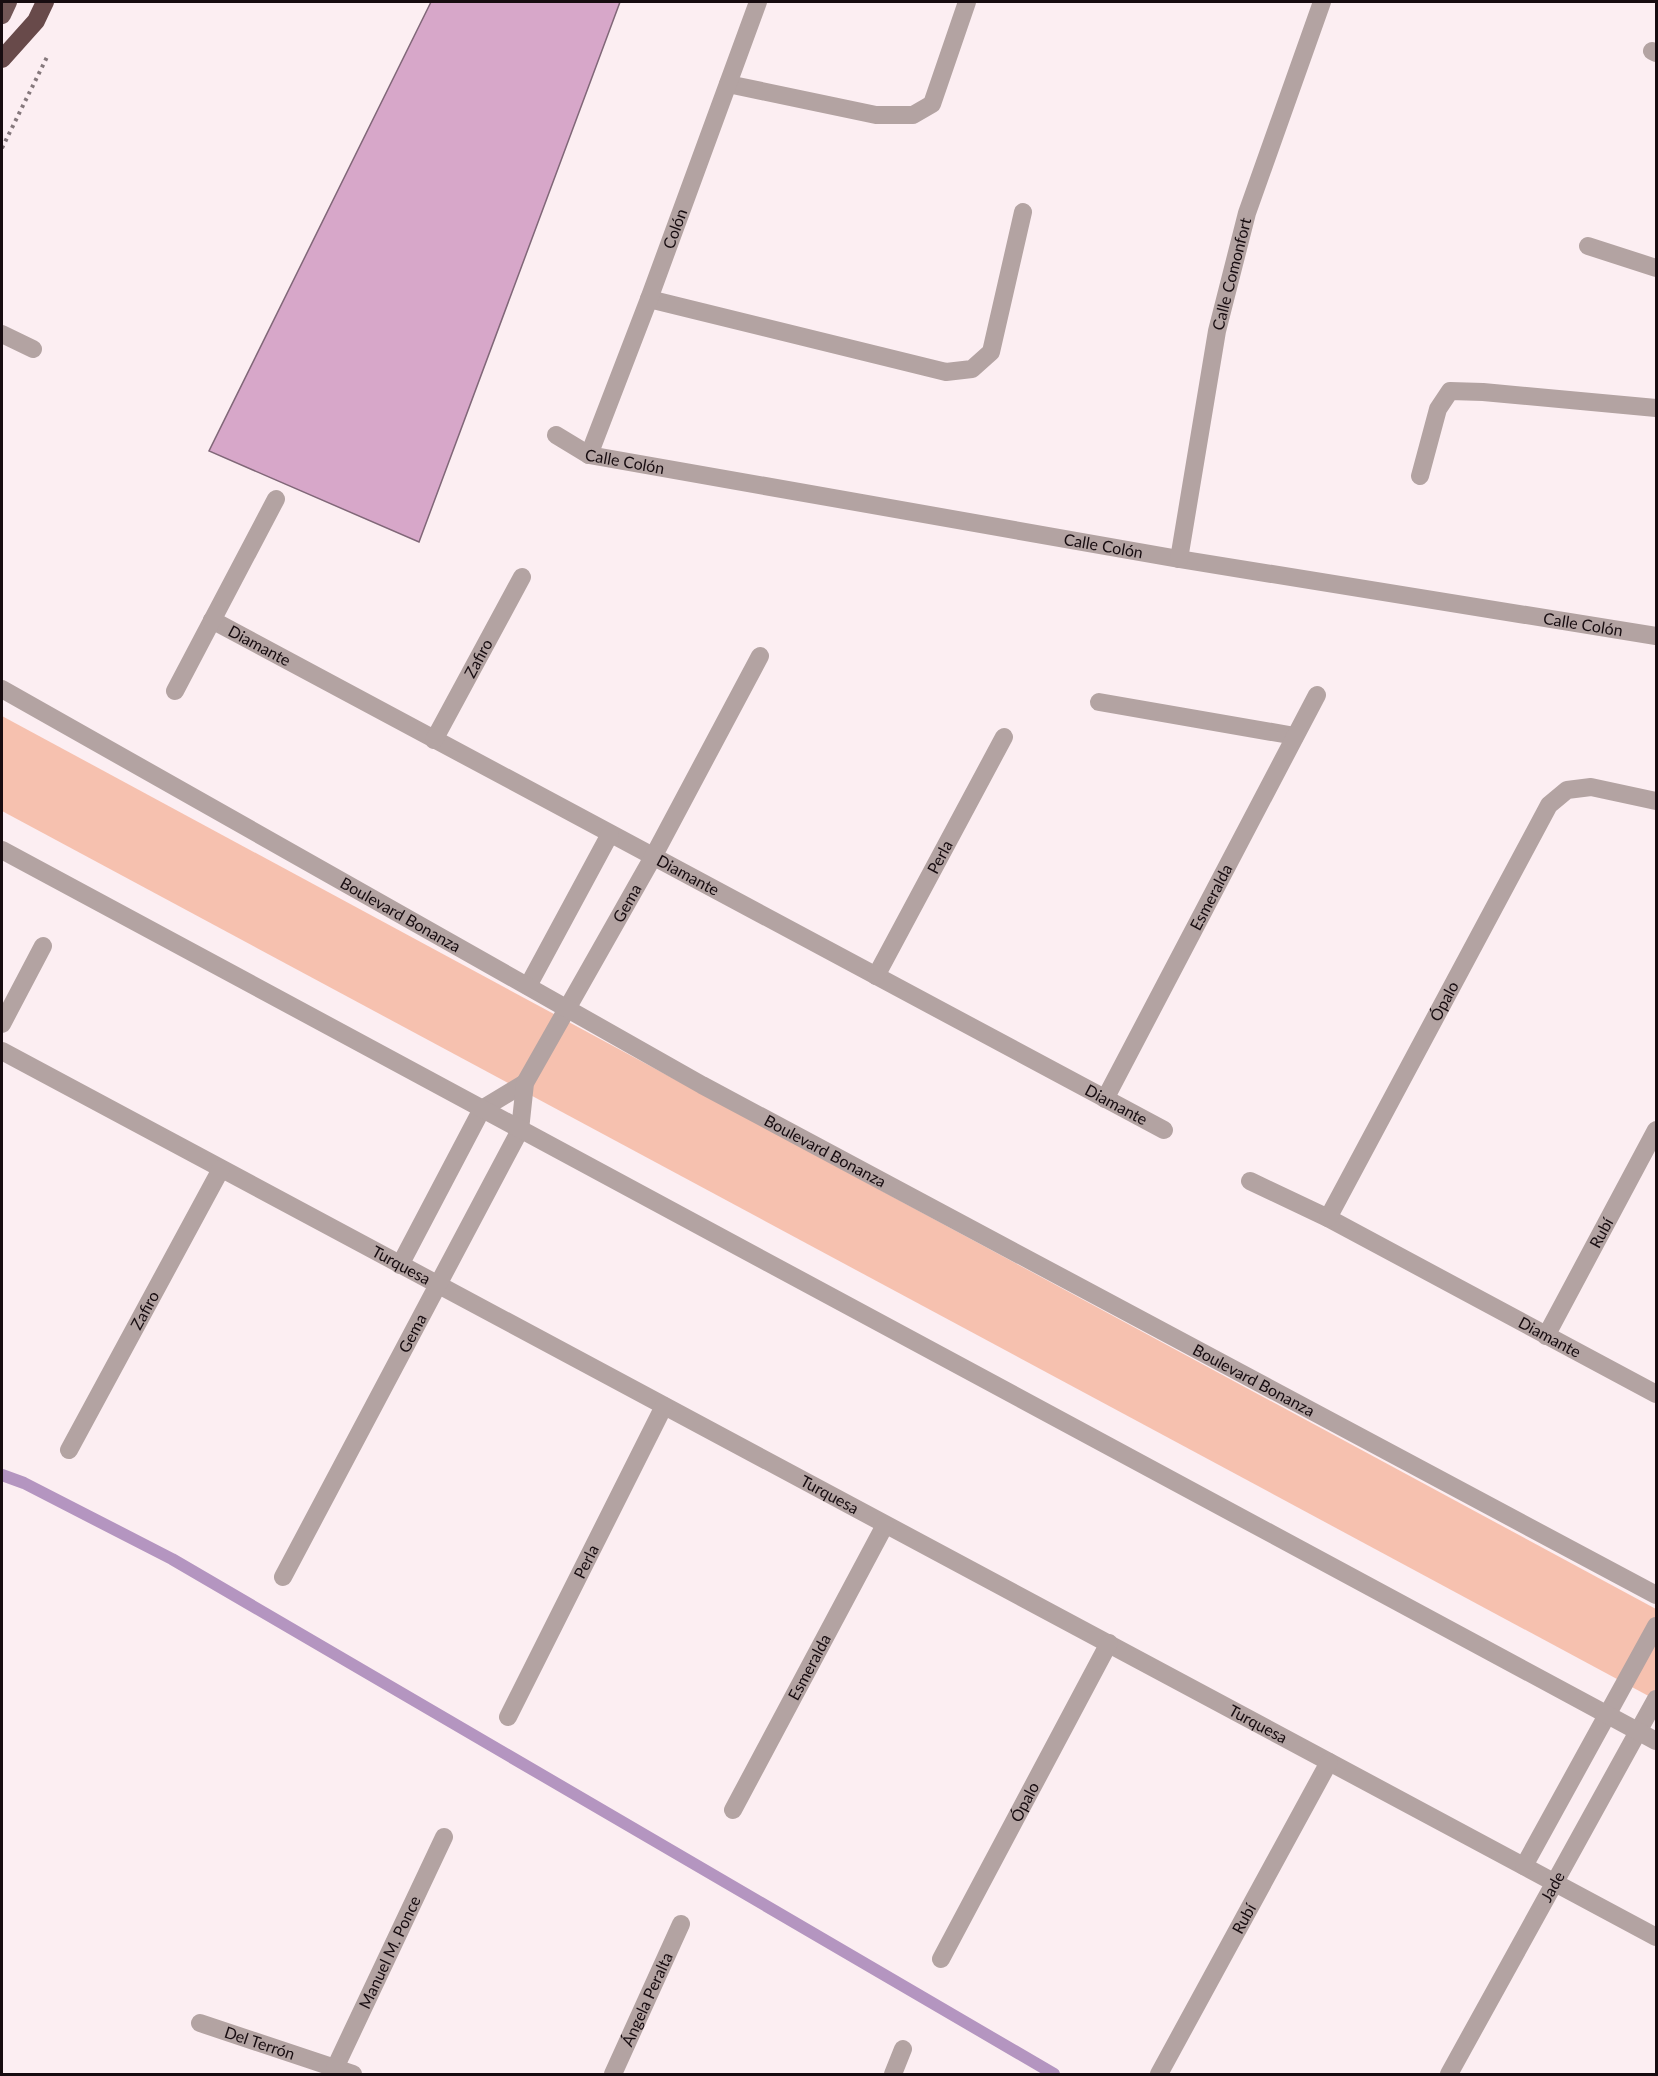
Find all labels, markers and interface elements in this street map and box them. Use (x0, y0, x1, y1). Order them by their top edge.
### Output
street label: Colón (658, 206, 690, 251)
street label: Calle Comonfort (1208, 215, 1255, 332)
street label: Calle Colón (584, 445, 666, 477)
street label: Calle Colón (1062, 529, 1145, 562)
street label: Calle Colón (1542, 608, 1624, 640)
street label: Diamante (225, 621, 294, 669)
street label: Zafiro (460, 635, 496, 681)
street label: Perla (923, 837, 956, 877)
street label: Diamante (654, 850, 723, 899)
street label: Esmeralda (1185, 861, 1236, 933)
street label: Boulevard Bonanza (337, 873, 464, 956)
street label: Gema (608, 880, 645, 925)
street label: Ópalo (1425, 978, 1462, 1024)
street label: Diamante (1082, 1080, 1151, 1128)
street label: Boulevard Bonanza (761, 1110, 890, 1191)
street label: Rubí (1585, 1213, 1617, 1251)
street label: Turquesa (369, 1241, 434, 1288)
street label: Zafiro (126, 1287, 162, 1333)
street label: Gema (394, 1310, 430, 1356)
street label: Diamante (1516, 1312, 1584, 1361)
street label: Boulevard Bonanza (1190, 1339, 1318, 1420)
street label: Turquesa (798, 1471, 862, 1517)
street label: Perla (569, 1541, 602, 1581)
street label: Esmeralda (783, 1631, 834, 1703)
street label: Turquesa (1226, 1700, 1291, 1747)
street label: Ópalo (1006, 1778, 1042, 1825)
street label: Jade (1536, 1868, 1568, 1905)
street label: Manuel M. Ponce (354, 1892, 424, 2012)
street label: Rubí (1227, 1899, 1260, 1937)
street label: Ángela Peralta (617, 1949, 676, 2049)
street label: Del Terrón (222, 2022, 298, 2063)

